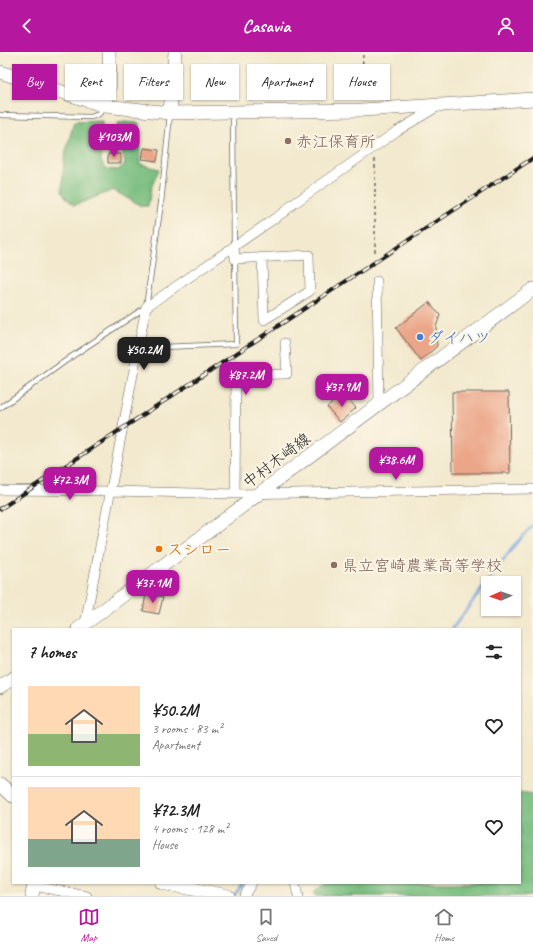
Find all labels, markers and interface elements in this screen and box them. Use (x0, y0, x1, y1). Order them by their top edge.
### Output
icon: back (16, 15, 38, 37)
text: Casavia (243, 15, 290, 37)
icon: person (495, 15, 517, 37)
chip: Buy (12, 64, 57, 100)
chip: Rent (65, 64, 116, 100)
chip: Filters (124, 64, 183, 100)
chip: New (191, 64, 239, 100)
chip: Apartment (247, 64, 326, 100)
chip: House (334, 64, 390, 100)
pin: ¥103M (86, 124, 142, 158)
text: ¥103M (98, 129, 130, 145)
place label: 赤江保育所 (296, 132, 376, 152)
marker: 赤江保育所 (283, 136, 293, 146)
place label: ダイハツ (428, 328, 490, 348)
marker: ダイハツ (415, 332, 425, 342)
pin: ¥50.2M (111, 337, 177, 371)
text: ¥50.2M (126, 342, 162, 358)
pin: ¥87.2M (213, 362, 279, 396)
text: ¥87.2M (228, 367, 264, 383)
pin: ¥37.9M (309, 374, 375, 408)
text: ¥37.9M (324, 379, 360, 395)
street label: 中村木崎線 (239, 429, 315, 493)
pin: ¥38.6M (363, 447, 429, 481)
text: ¥38.6M (378, 452, 414, 468)
pin: ¥72.3M (37, 467, 103, 501)
text: ¥72.3M (52, 472, 88, 488)
place label: スシロー (167, 540, 231, 560)
marker: スシロー (154, 544, 164, 554)
place label: 県立宮崎農業高等学校 (342, 556, 502, 576)
marker: 県立宮崎農業高等学校 (329, 560, 339, 570)
pin: ¥37.1M (120, 570, 186, 604)
text: ¥37.1M (135, 575, 171, 591)
north arrow (481, 576, 521, 616)
map controls (481, 576, 521, 616)
icon: filters (483, 641, 505, 663)
text: 7 homes (28, 642, 76, 663)
text: ¥50.2M (152, 700, 198, 721)
icon: home (60, 702, 108, 750)
icon: heart (483, 715, 505, 737)
text: 3 rooms · 83 m² (152, 721, 222, 737)
text: Apartment (152, 737, 200, 753)
text: ¥72.3M (152, 800, 198, 821)
icon: home (60, 803, 108, 851)
icon: heart (483, 816, 505, 838)
text: 4 rooms · 128 m² (152, 821, 228, 837)
text: House (152, 837, 177, 853)
tab: Map (78, 906, 100, 944)
tab: Saved (255, 906, 277, 944)
tab: Home (433, 906, 455, 944)

